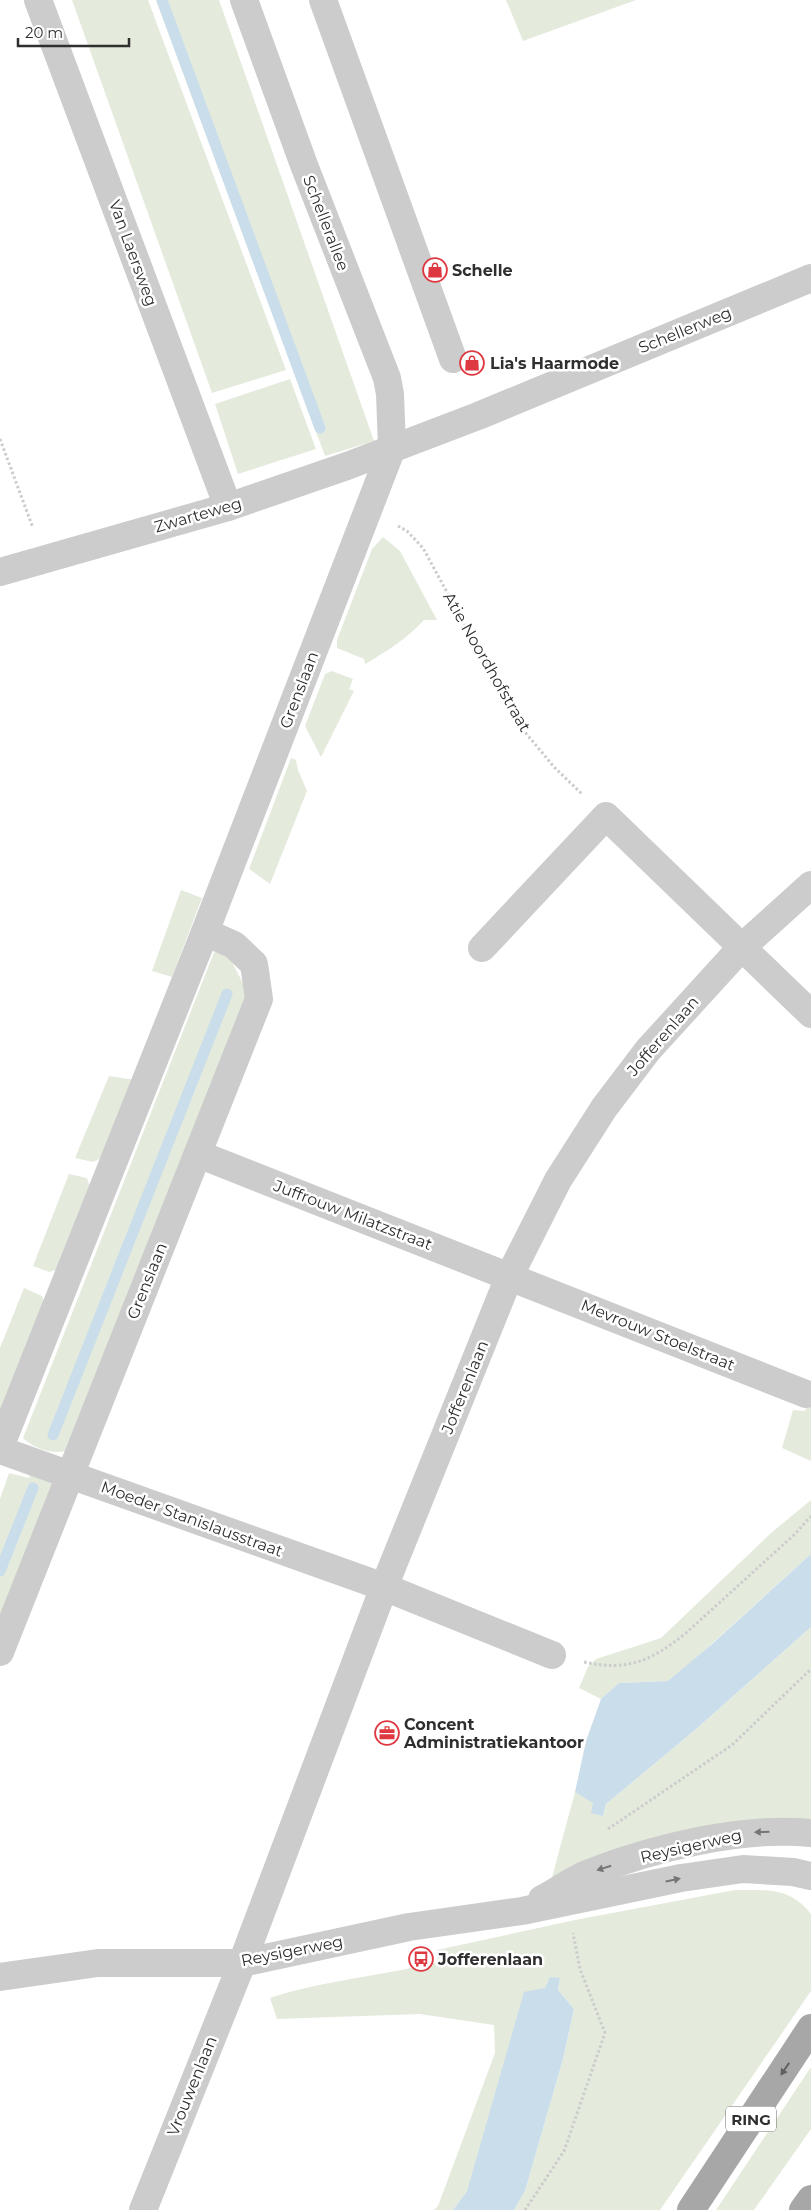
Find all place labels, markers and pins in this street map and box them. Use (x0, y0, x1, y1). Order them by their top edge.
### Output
shop icon: Schelle (422, 257, 448, 283)
place label: Schelle (452, 261, 513, 280)
shop icon: Lia's Haarmode (459, 350, 485, 376)
place label: Lia's Haarmode (490, 354, 619, 373)
place label: Concent Administratiekantoor (403, 1715, 584, 1752)
office icon: Concent Administratiekantoor (374, 1720, 400, 1746)
bus stop icon: Jofferenlaan (408, 1946, 434, 1972)
place label: Jofferenlaan (437, 1950, 543, 1969)

